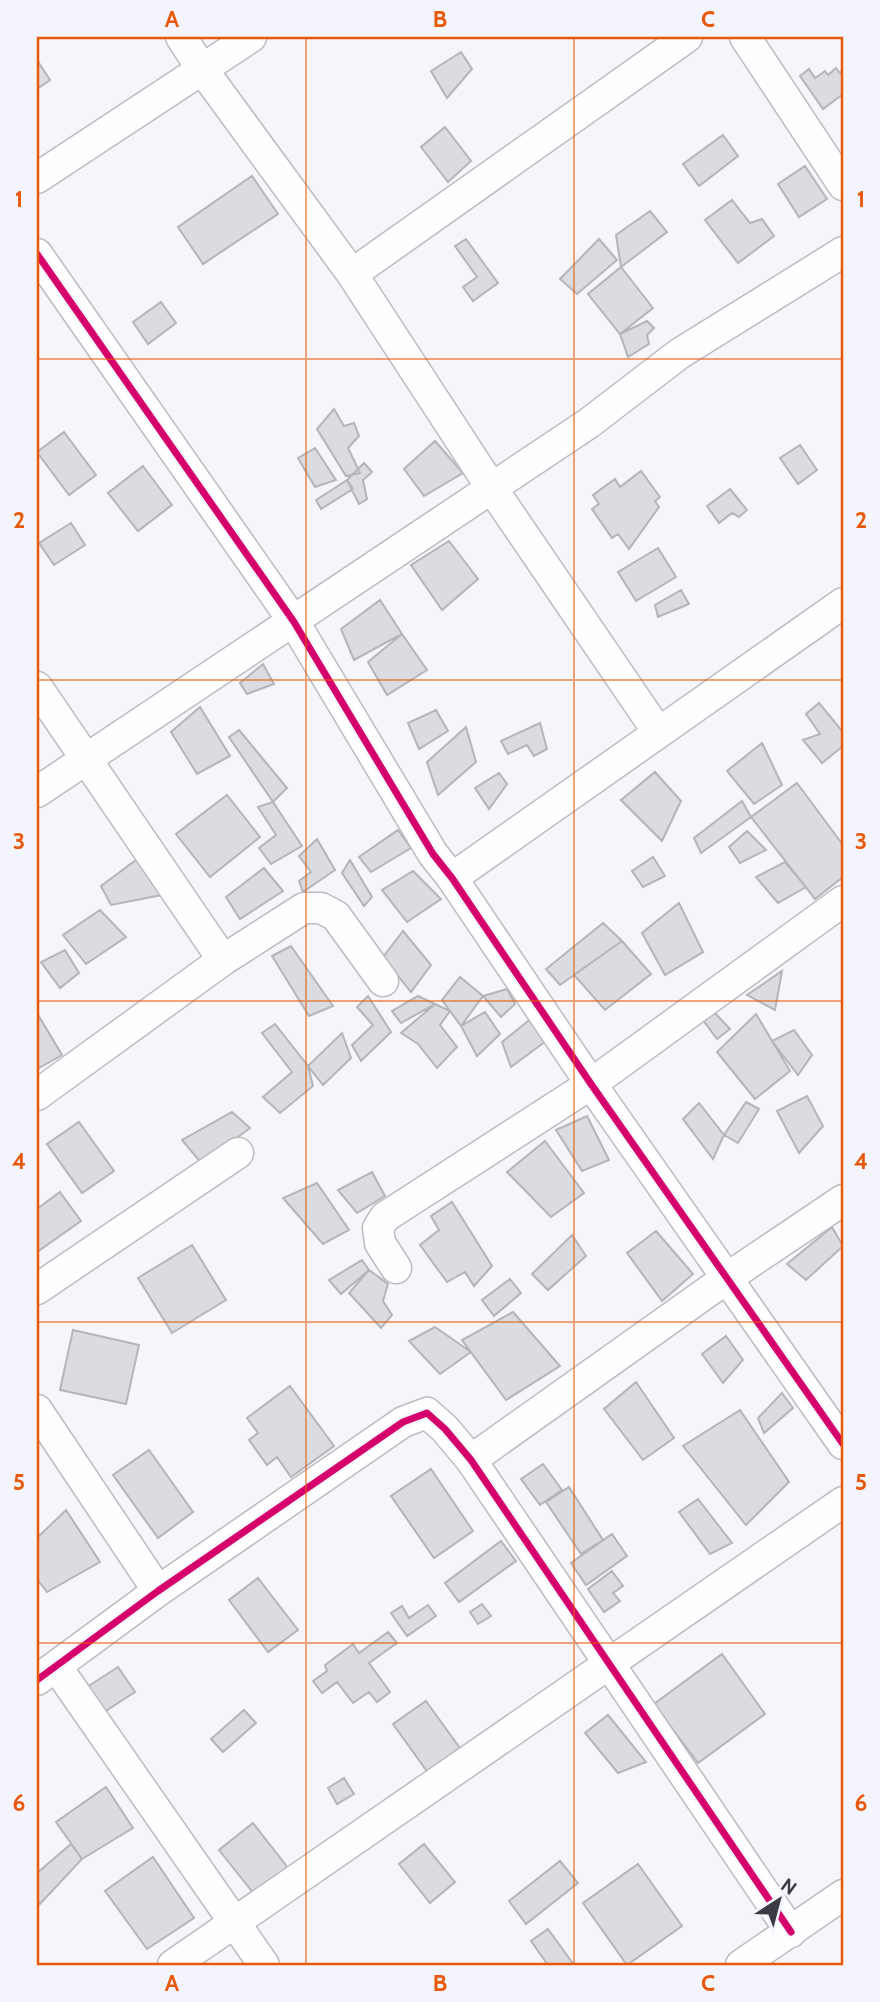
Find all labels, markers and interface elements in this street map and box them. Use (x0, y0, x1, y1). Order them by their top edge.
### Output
text: A (165, 5, 180, 33)
text: B (433, 5, 447, 33)
text: C (701, 5, 715, 33)
text: 1 (15, 185, 23, 213)
text: 1 (857, 185, 865, 213)
text: 2 (13, 506, 25, 534)
text: 2 (855, 506, 867, 534)
text: 3 (13, 827, 25, 855)
text: 3 (855, 827, 867, 855)
text: 4 (12, 1147, 26, 1175)
text: 4 (854, 1147, 868, 1175)
text: 5 (13, 1468, 25, 1496)
text: 5 (855, 1468, 867, 1496)
text: 6 (13, 1789, 25, 1817)
text: 6 (855, 1789, 867, 1817)
north arrow (744, 1866, 814, 1936)
text: N (777, 1873, 801, 1900)
text: A (165, 1969, 180, 1997)
text: B (433, 1969, 447, 1997)
text: C (701, 1969, 715, 1997)

